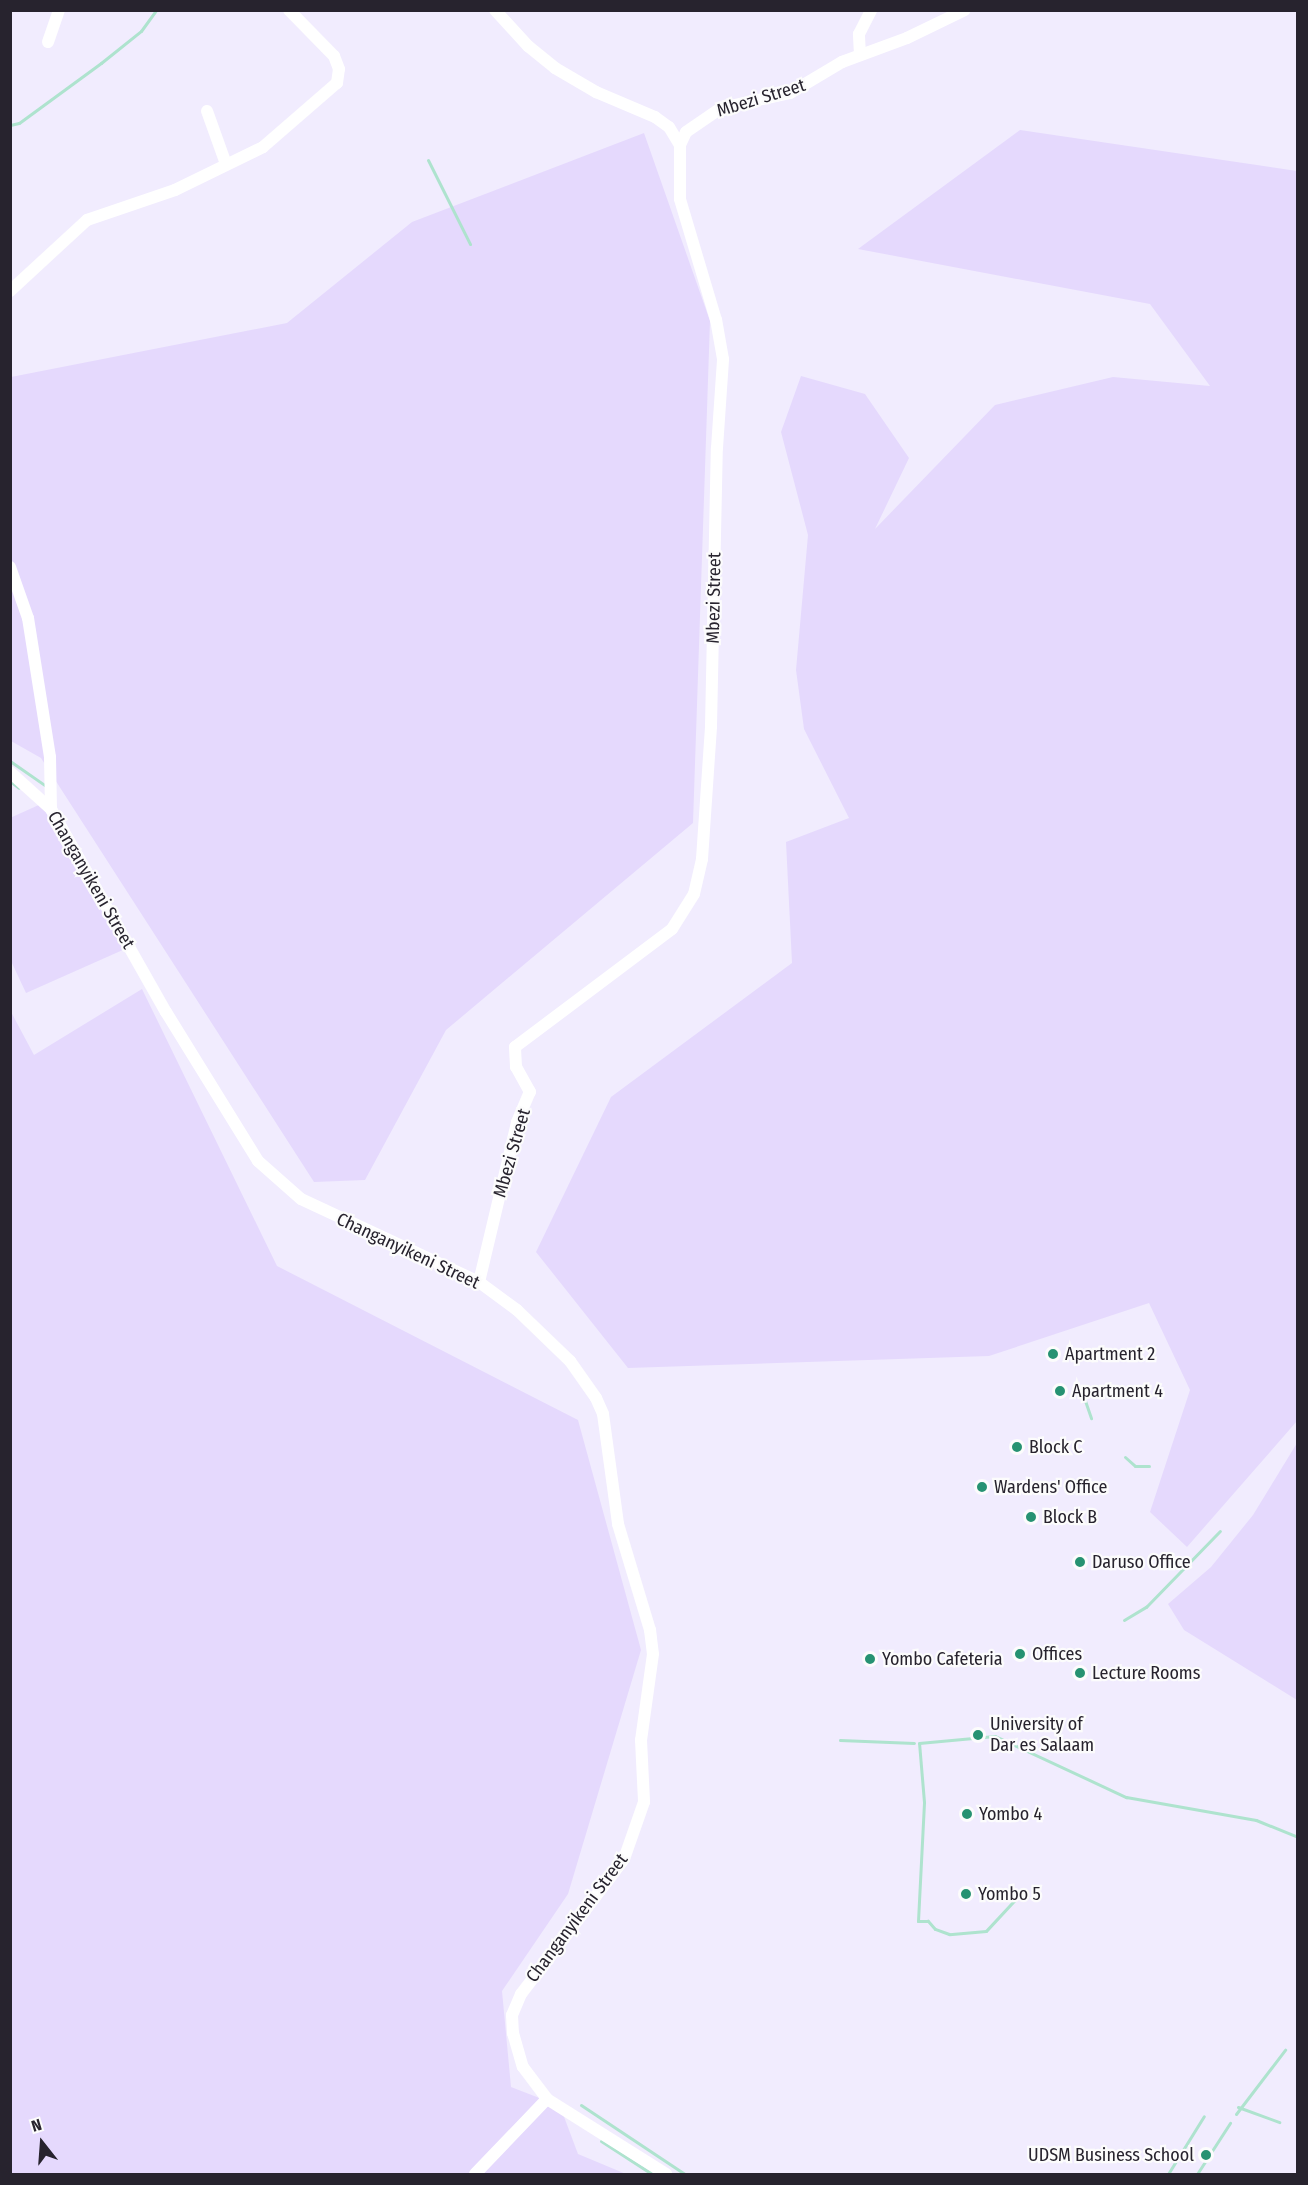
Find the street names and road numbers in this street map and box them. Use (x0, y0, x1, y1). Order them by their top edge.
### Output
street label: Mbezi Street (714, 74, 808, 122)
street label: Mbezi Street (702, 552, 726, 644)
street label: Changanyikeni Street (43, 807, 139, 953)
street label: Mbezi Street (489, 1106, 535, 1200)
street label: Changanyikeni Street (333, 1208, 483, 1294)
street label: Changanyikeni Street (522, 1850, 632, 1986)

